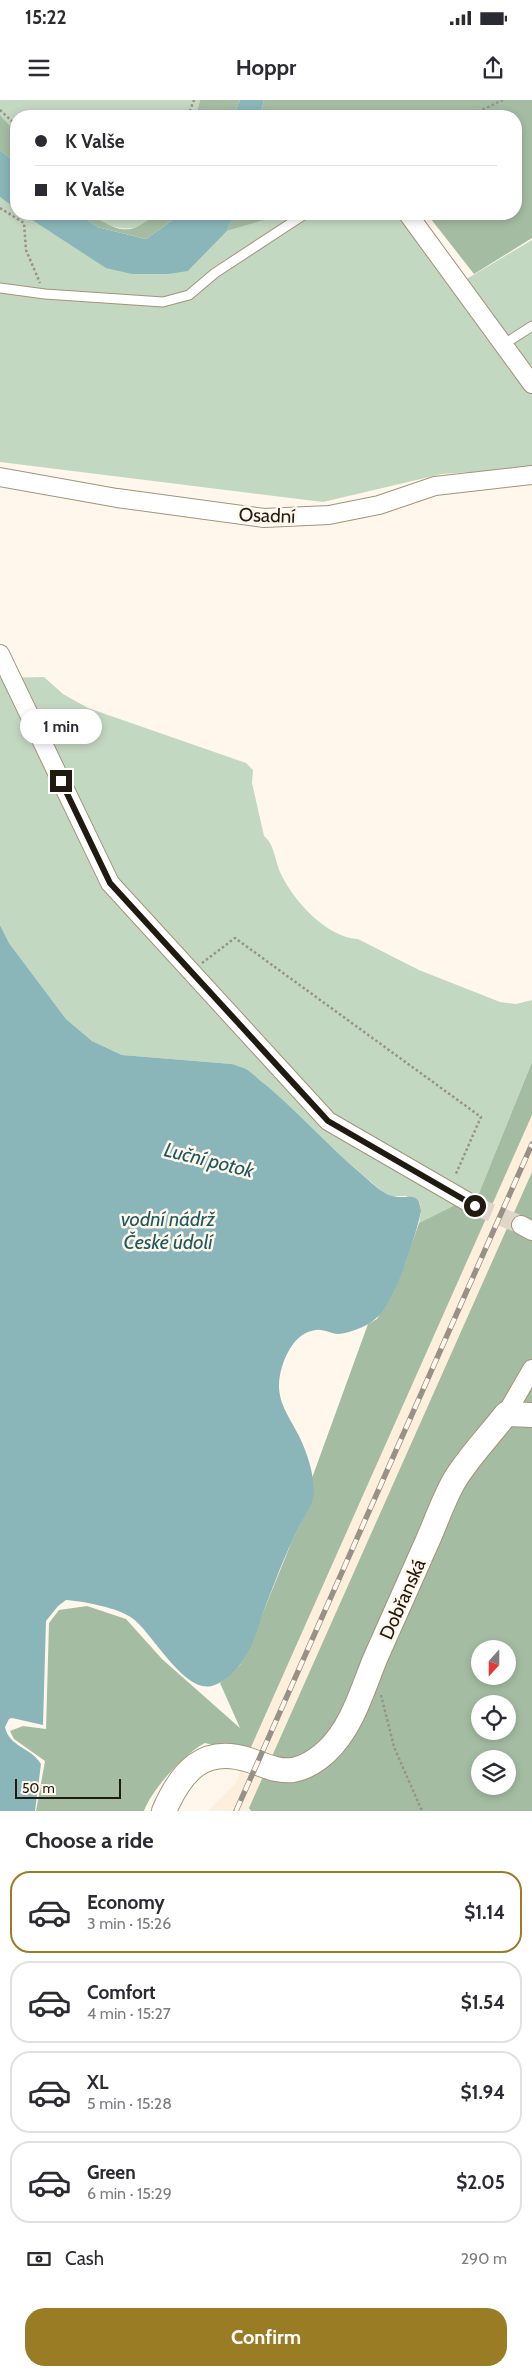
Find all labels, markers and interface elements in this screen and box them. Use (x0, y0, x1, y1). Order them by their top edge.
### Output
text: 15:22 (25, 6, 67, 29)
icon: menu (25, 54, 53, 82)
text: Hoppr (236, 54, 296, 81)
icon: share (479, 54, 507, 82)
text: K Valše (65, 130, 124, 153)
text: K Valše (65, 178, 124, 201)
street label: Osadní (238, 503, 296, 528)
callout: 1 min (20, 708, 102, 744)
text: 1 min (43, 717, 79, 736)
route end (50, 770, 72, 792)
water label: Luční potok (162, 1137, 258, 1183)
route start (464, 1195, 486, 1217)
water label: vodní nádrž České údolí (121, 1207, 215, 1254)
street label: Dobřanská (374, 1555, 430, 1643)
north arrow (471, 1640, 516, 1685)
map controls (471, 1640, 516, 1795)
button: locate (471, 1695, 516, 1740)
button: layers (471, 1750, 516, 1795)
scale bar (15, 1776, 121, 1799)
text: 50 m (22, 1779, 55, 1797)
text: Choose a ride (25, 1827, 154, 1854)
icon: car (27, 1890, 72, 1935)
text: Economy (87, 1891, 165, 1914)
text: $1.14 (464, 1901, 505, 1924)
text: 3 min · 15:26 (87, 1914, 171, 1933)
icon: car (27, 1980, 72, 2025)
text: Comfort (87, 1981, 156, 2004)
text: $1.54 (461, 1991, 505, 2014)
text: 4 min · 15:27 (87, 2004, 171, 2023)
icon: car (27, 2070, 72, 2115)
text: XL (87, 2071, 108, 2094)
text: $1.94 (461, 2081, 505, 2104)
text: 5 min · 15:28 (87, 2094, 172, 2113)
icon: car (27, 2160, 72, 2205)
text: Green (87, 2161, 136, 2184)
text: $2.05 (456, 2171, 505, 2194)
text: 6 min · 15:29 (87, 2184, 172, 2203)
icon: cash (25, 2245, 53, 2273)
text: Cash (65, 2247, 104, 2270)
text: 290 m (461, 2249, 507, 2268)
button: Confirm (25, 2308, 507, 2366)

